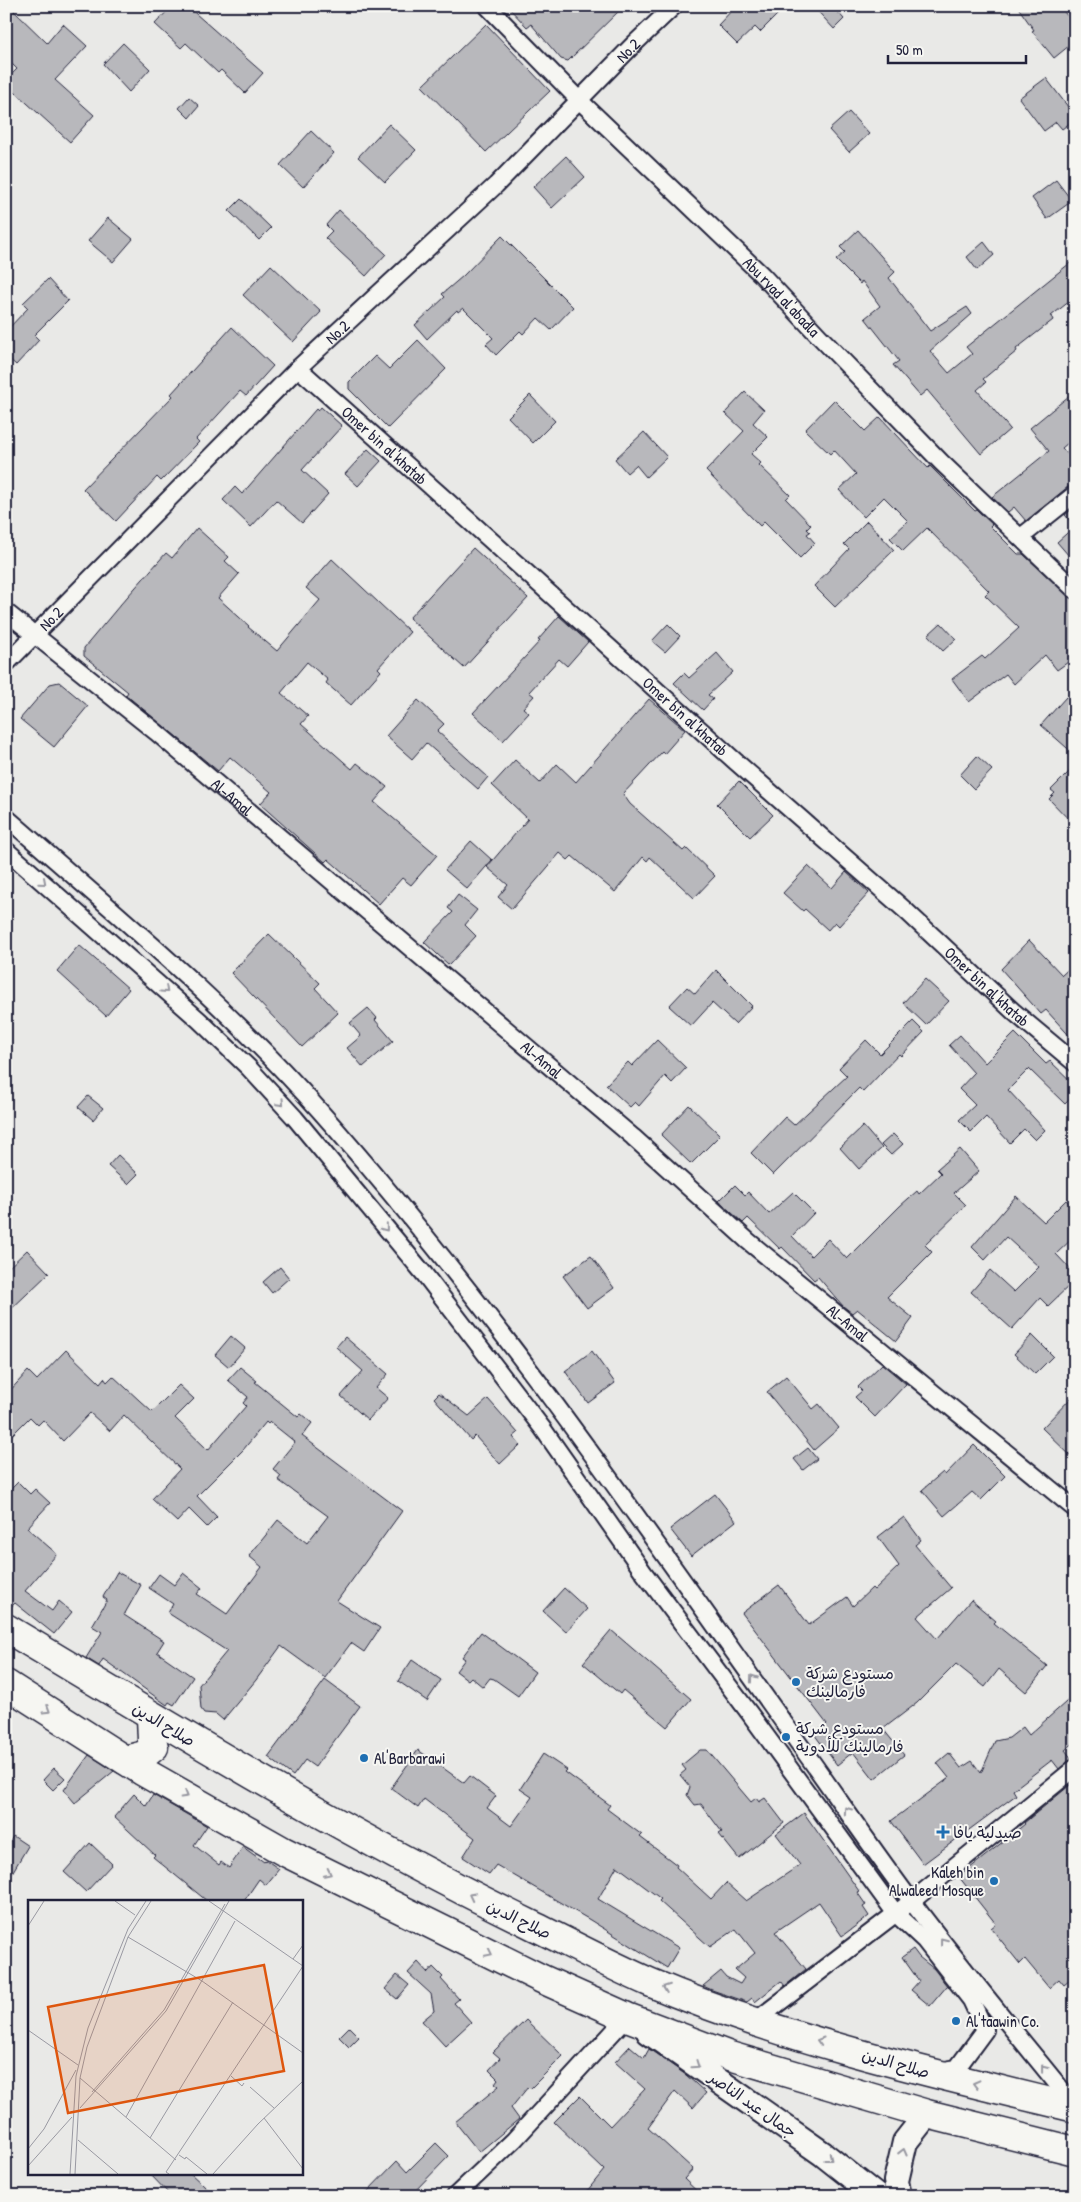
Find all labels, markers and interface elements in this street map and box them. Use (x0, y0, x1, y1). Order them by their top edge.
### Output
scale bar (888, 32, 1026, 64)
street label: No.2 (611, 33, 645, 67)
text: 50 m (896, 39, 923, 60)
street label: Abu ryad al'abadla (738, 252, 825, 341)
street label: No.2 (320, 315, 354, 349)
street label: Omer bin al'khatab (337, 401, 432, 490)
street label: No.2 (34, 601, 68, 635)
street label: Omer bin al'khatab (638, 672, 733, 761)
street label: Al-Amal (207, 773, 258, 821)
one-way arrow (38, 876, 47, 885)
street label: Omer bin al'khatab (940, 942, 1034, 1031)
one-way arrow (159, 984, 168, 993)
street label: Al-Amal (516, 1036, 568, 1084)
one-way arrow (275, 1097, 284, 1106)
one-way arrow (380, 1222, 389, 1231)
street label: Al-Amal (822, 1299, 874, 1347)
place label: مستودع شركة فارمالينك (806, 1662, 894, 1702)
one-way arrow (750, 1675, 758, 1684)
marker: مستودع شركة فارمالينك (790, 1676, 802, 1688)
street label: صلاح الدين (129, 1697, 199, 1751)
one-way arrow (42, 1704, 51, 1714)
place label: مستودع شركة فارمالينك للأدوية (796, 1717, 904, 1757)
marker: مستودع شركة فارمالينك للأدوية (780, 1731, 792, 1743)
place label: Al'Barbarawi (374, 1747, 446, 1769)
marker: Al'Barbarawi (358, 1752, 370, 1764)
one-way arrow (180, 1789, 189, 1799)
one-way arrow (844, 1807, 853, 1816)
place label: صيدلية يافا (953, 1821, 1022, 1843)
marker: صيدلية يافا (937, 1826, 949, 1838)
place label: Kaleh bin Alwaleed Mosque (889, 1861, 985, 1901)
one-way arrow (323, 1867, 332, 1878)
marker: Kaleh bin Alwaleed Mosque (988, 1875, 1000, 1887)
one-way arrow (468, 1892, 477, 1902)
street label: صلاح الدين (483, 1894, 555, 1944)
inset map (28, 1900, 302, 2174)
one-way arrow (941, 1938, 949, 1947)
one-way arrow (484, 1947, 493, 1957)
one-way arrow (662, 1984, 671, 1995)
place label: Al'taawin Co. (966, 2010, 1039, 2032)
marker: Al'taawin Co. (950, 2015, 962, 2027)
one-way arrow (816, 2037, 824, 2047)
street label: صلاح الدين (860, 2043, 932, 2083)
one-way arrow (690, 2059, 700, 2068)
street label: جمال عبد الناصر (703, 2065, 801, 2142)
one-way arrow (1042, 2065, 1050, 2074)
one-way arrow (972, 2079, 981, 2090)
one-way arrow (897, 2147, 908, 2156)
one-way arrow (823, 2153, 832, 2161)

